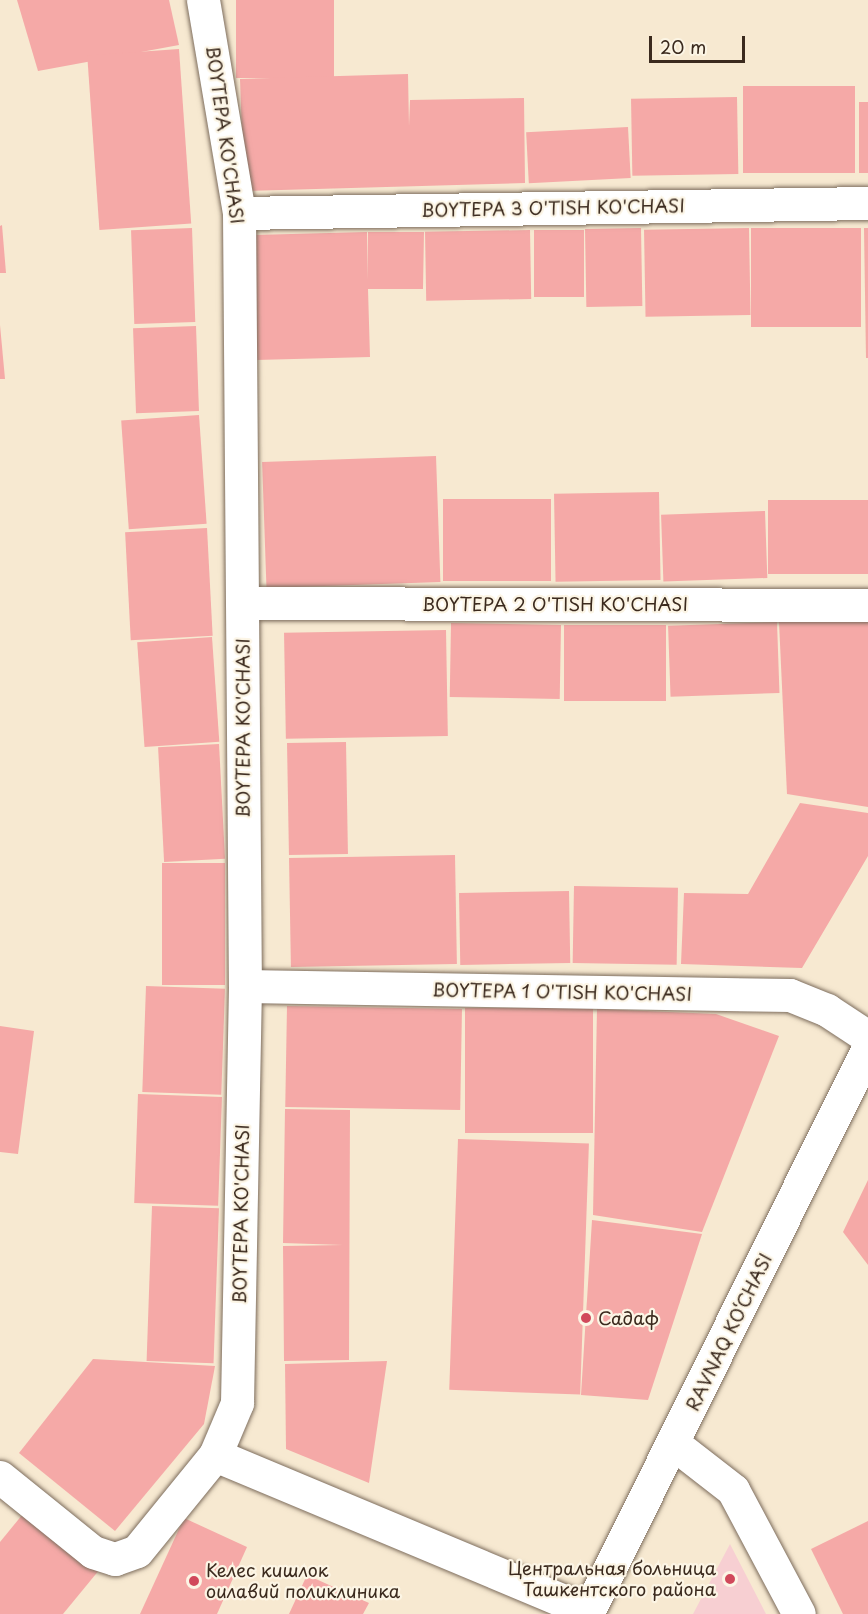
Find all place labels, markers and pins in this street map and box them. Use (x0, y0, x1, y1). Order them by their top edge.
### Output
place label: Садаф (598, 1307, 659, 1329)
marker: Садаф (579, 1311, 593, 1325)
place label: Центральная больница Ташкентского района (508, 1558, 716, 1600)
place label: Келес кишлок оилавий поликлиника (206, 1560, 400, 1602)
marker: Центральная больница Ташкентского района (721, 1570, 739, 1588)
marker: Келес кишлок оилавий поликлиника (187, 1574, 201, 1588)

